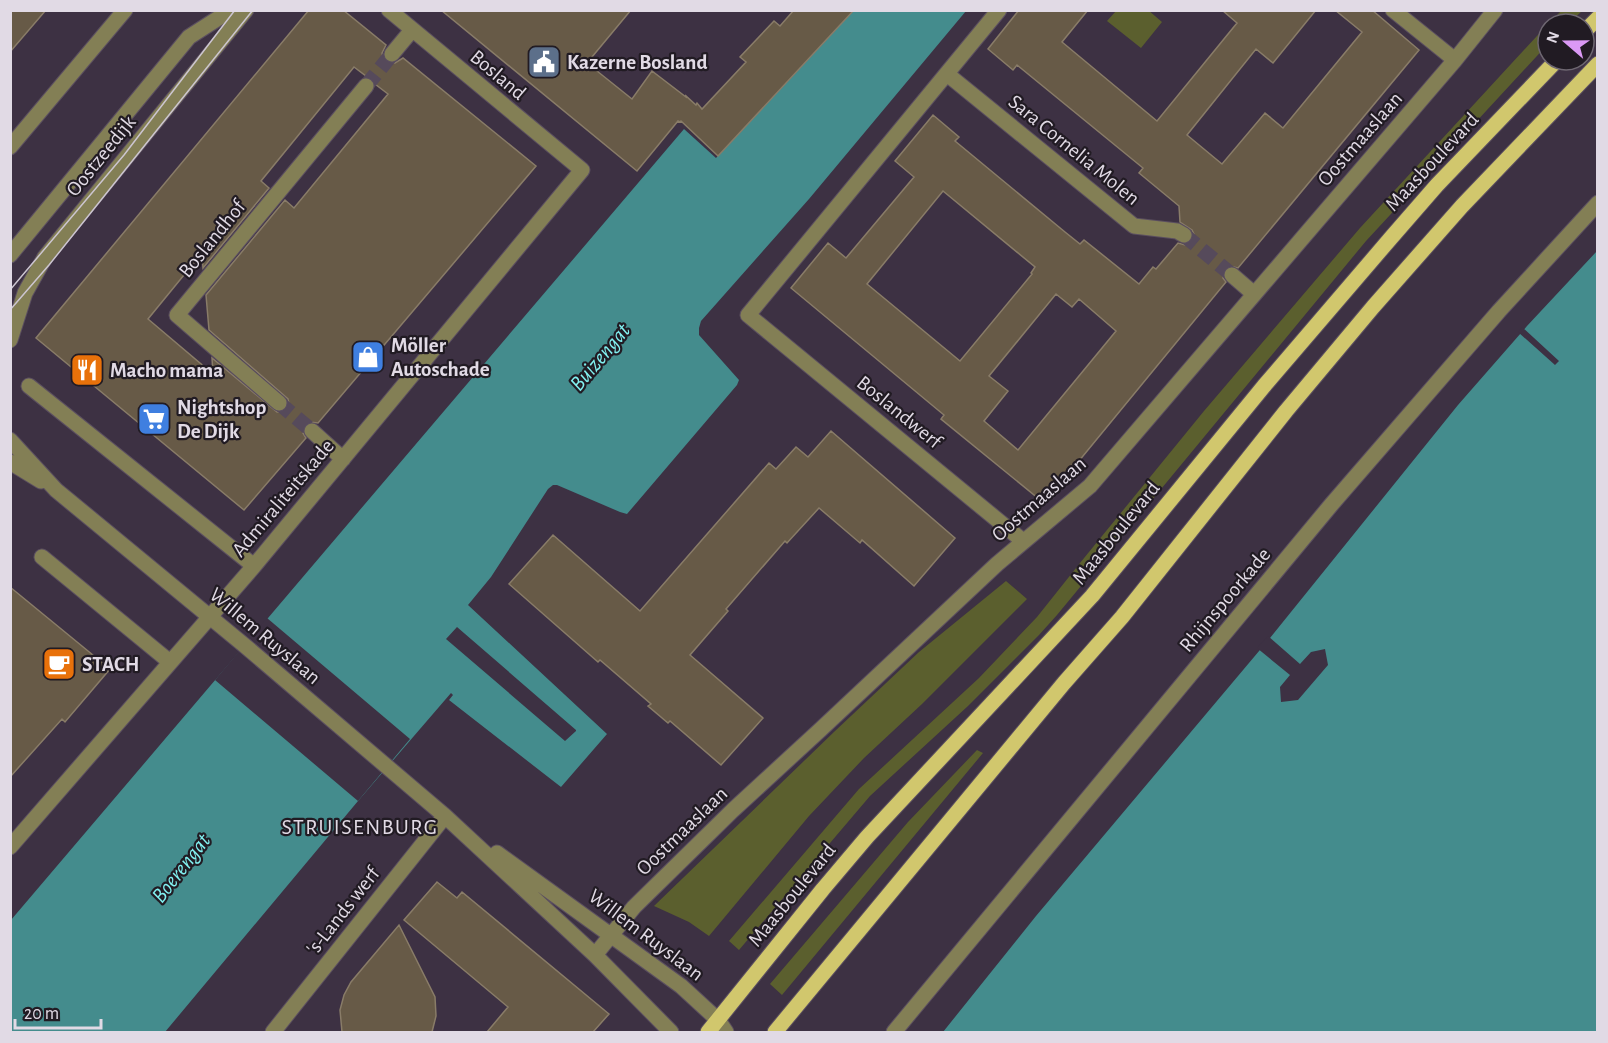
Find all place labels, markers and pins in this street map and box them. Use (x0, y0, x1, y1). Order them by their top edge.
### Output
public building icon: Kazerne Bosland (526, 44, 562, 80)
place label: Kazerne Bosland (567, 52, 707, 73)
place label: Möller Autoschade (391, 335, 490, 380)
shop icon: Möller Autoschade (350, 339, 386, 375)
restaurant icon: Macho mama (69, 352, 105, 388)
place label: Macho mama (110, 360, 223, 381)
place label: Nightshop De Dijk (177, 397, 266, 442)
supermarket icon: Nightshop De Dijk (136, 401, 172, 437)
cafe icon: STACH (41, 646, 77, 682)
place label: STACH (82, 654, 139, 675)

